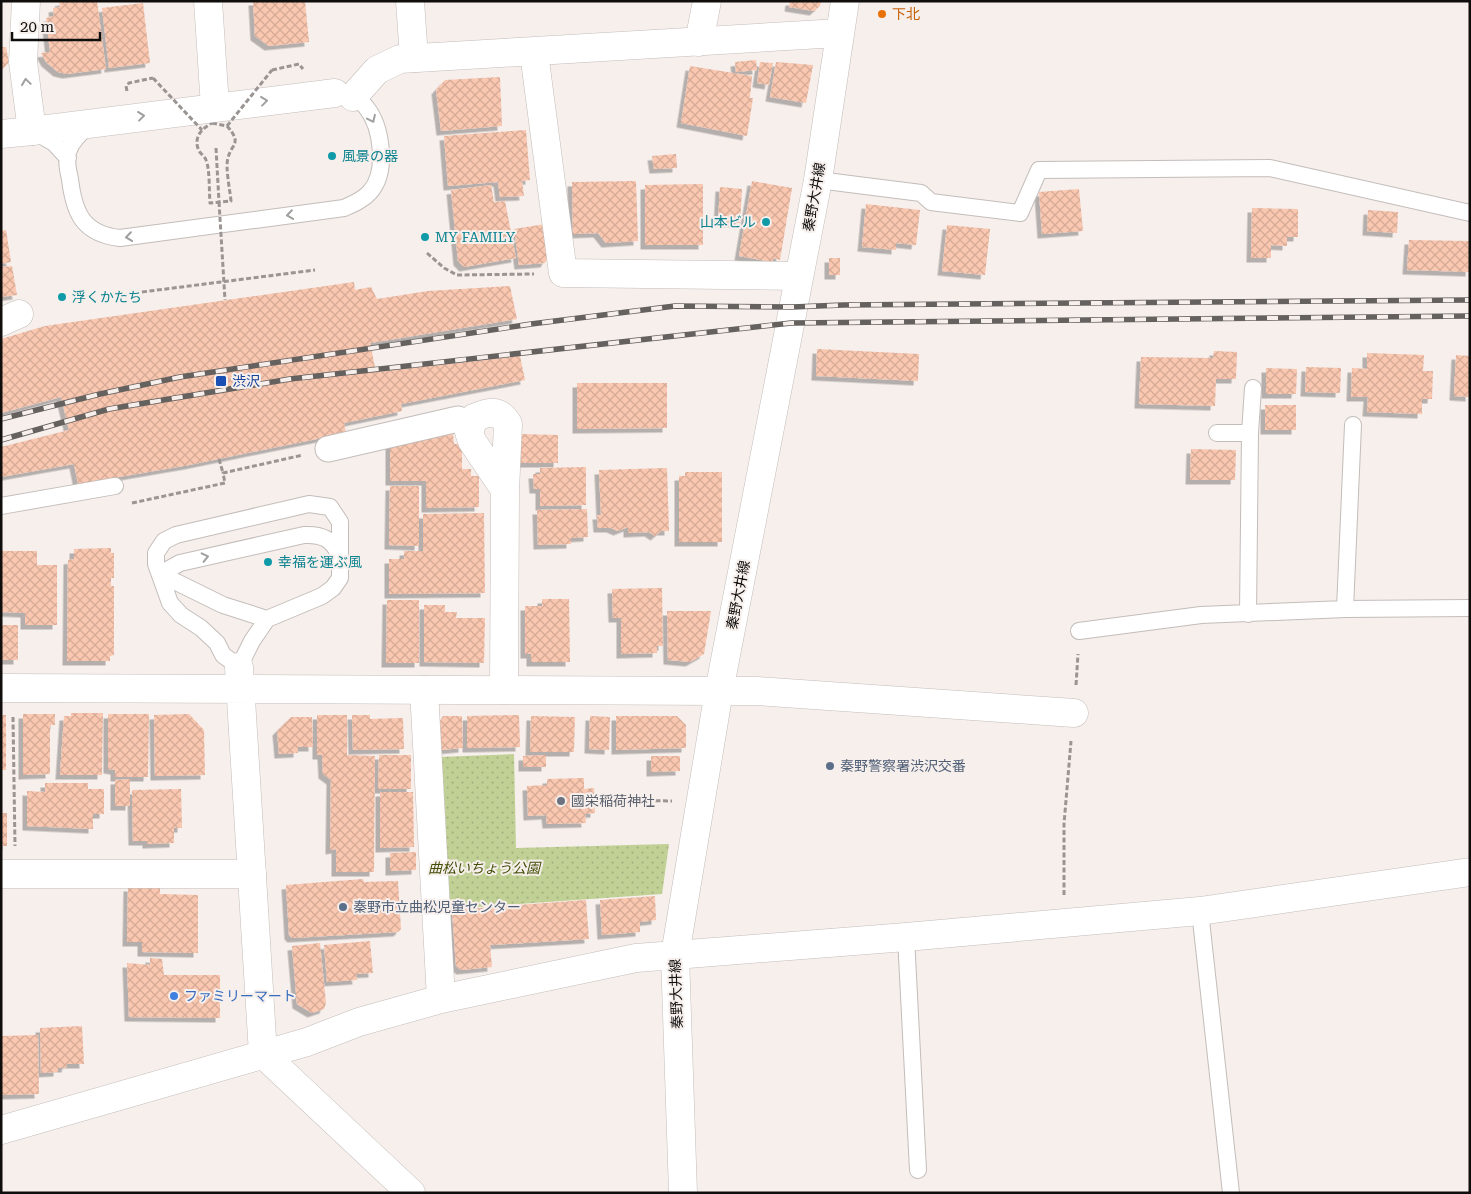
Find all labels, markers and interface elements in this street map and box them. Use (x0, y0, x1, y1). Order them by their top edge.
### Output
place label: 下北 (892, 6, 920, 22)
marker: 下北 (876, 8, 888, 20)
scale bar (12, 10, 100, 42)
text: 20 m (20, 18, 55, 36)
one-way arrow (21, 78, 32, 86)
one-way arrow (260, 96, 268, 107)
one-way arrow (137, 111, 145, 122)
one-way arrow (366, 114, 376, 123)
place label: 風景の器 (342, 148, 398, 164)
marker: 風景の器 (326, 150, 338, 162)
street label: 秦野大井線 (800, 161, 828, 233)
one-way arrow (286, 210, 294, 220)
place label: 山本ビル (700, 214, 756, 230)
marker: 山本ビル (760, 216, 772, 228)
place label: MY FAMILY (435, 229, 516, 245)
one-way arrow (125, 231, 133, 242)
marker: MY FAMILY (419, 231, 431, 243)
place label: 浮くかたち (72, 289, 142, 305)
marker: 浮くかたち (56, 291, 68, 303)
place label: 渋沢 (232, 373, 260, 389)
marker: 渋沢 (214, 374, 228, 388)
one-way arrow (201, 552, 209, 563)
place label: 幸福を運ぶ風 (278, 554, 362, 570)
marker: 幸福を運ぶ風 (262, 556, 274, 568)
street label: 秦野大井線 (723, 559, 753, 631)
place label: 秦野警察署渋沢交番 (840, 758, 966, 774)
marker: 秦野警察署渋沢交番 (824, 760, 836, 772)
place label: 國栄稲荷神社 (571, 793, 655, 809)
marker: 國栄稲荷神社 (555, 795, 567, 807)
park label: 曲松いちょう公園 (428, 860, 542, 876)
place label: 秦野市立曲松児童センター (353, 899, 521, 915)
marker: 秦野市立曲松児童センター (337, 901, 349, 913)
street label: 秦野大井線 (667, 959, 685, 1029)
place label: ファミリーマート (184, 988, 296, 1004)
marker: ファミリーマート (168, 990, 180, 1002)

